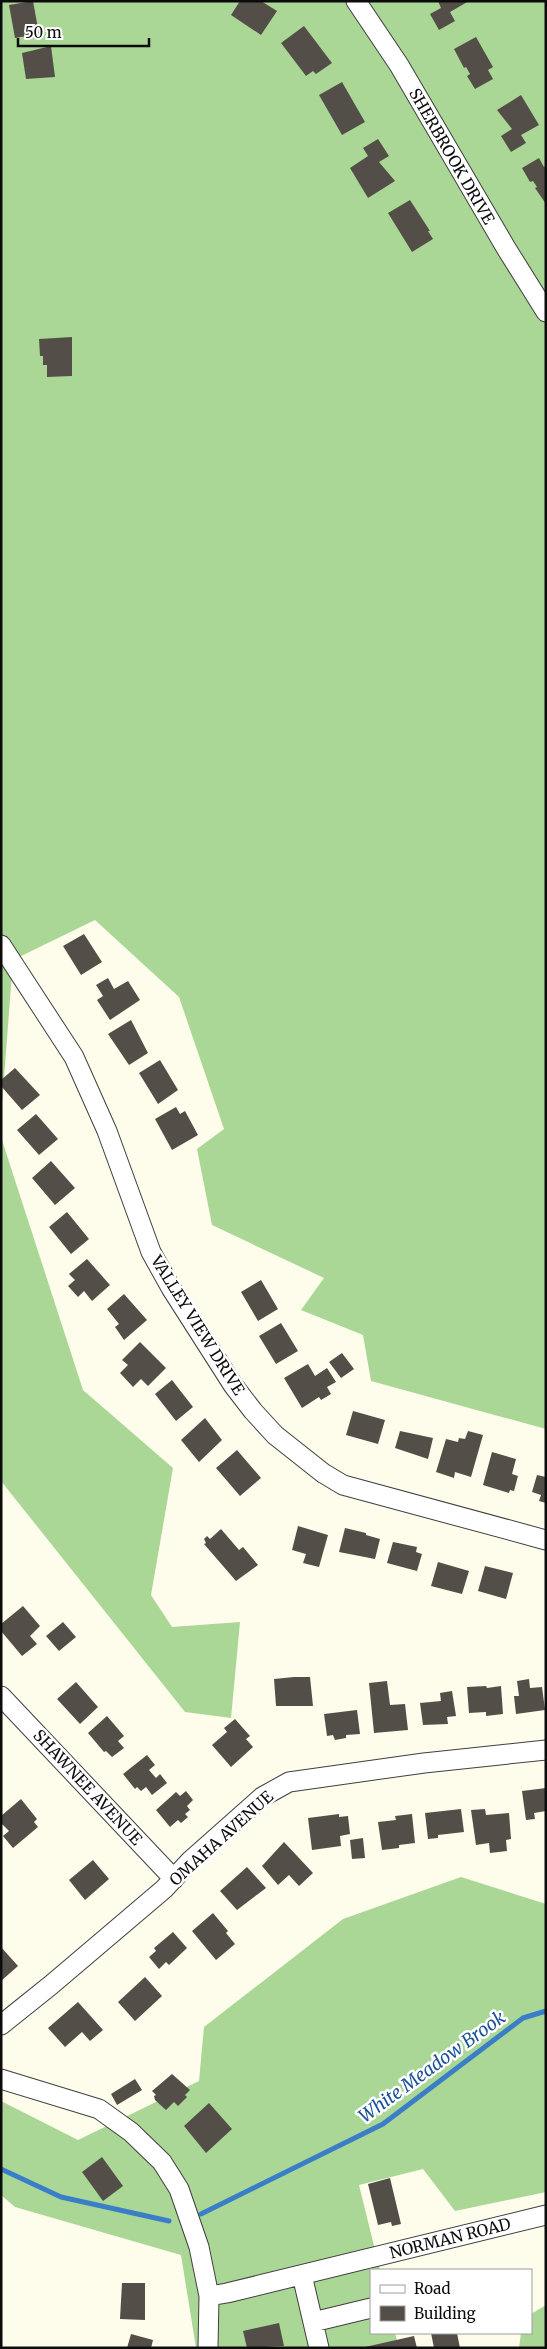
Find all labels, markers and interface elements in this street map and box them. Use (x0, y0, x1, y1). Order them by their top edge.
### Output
scale bar (18, 15, 149, 47)
text: 50 m (25, 23, 62, 42)
street label: SHERBROOK DRIVE (405, 84, 500, 228)
street label: VALLEY VIEW DRIVE (146, 1251, 250, 1399)
street label: SHAWNEE AVENUE (29, 1725, 147, 1849)
street label: OMAHA AVENUE (165, 1786, 277, 1890)
water label: White Meadow Brook (354, 2006, 510, 2128)
street label: NORMAN ROAD (387, 2213, 513, 2263)
legend (370, 2269, 532, 2334)
text: Road (414, 2279, 450, 2298)
text: Building (414, 2304, 476, 2323)

